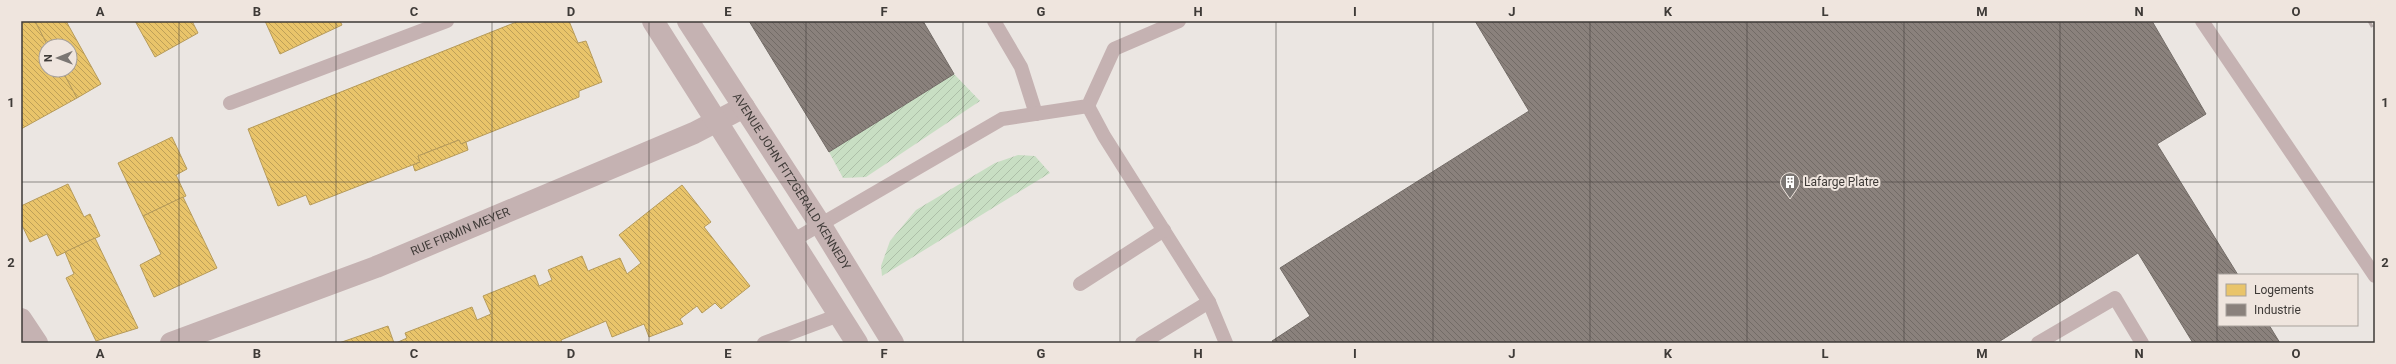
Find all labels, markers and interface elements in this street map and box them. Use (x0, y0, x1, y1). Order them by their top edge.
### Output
text: A (96, 4, 105, 19)
text: B (253, 4, 261, 19)
text: C (410, 4, 419, 19)
text: D (567, 4, 575, 19)
text: E (724, 4, 732, 19)
text: F (880, 4, 888, 19)
text: G (1037, 4, 1046, 19)
text: H (1193, 4, 1203, 19)
text: I (1353, 4, 1357, 19)
text: J (1508, 4, 1516, 19)
text: K (1664, 4, 1673, 19)
text: L (1821, 4, 1829, 19)
text: M (1976, 4, 1988, 19)
text: N (2134, 4, 2144, 19)
text: O (2292, 4, 2301, 19)
north arrow (38, 38, 78, 78)
text: N (42, 54, 55, 62)
street label: AVENUE JOHN FITZGERALD KENNEDY (730, 90, 854, 273)
text: 1 (7, 95, 15, 110)
text: 1 (2381, 95, 2389, 110)
building icon: Lafarge Platre (1779, 171, 1801, 199)
place label: Lafarge Platre (1804, 175, 1879, 189)
street label: RUE FIRMIN MEYER (408, 204, 512, 259)
text: 2 (7, 255, 15, 270)
text: 2 (2381, 255, 2389, 270)
legend (2218, 274, 2358, 326)
text: Logements (2254, 283, 2314, 297)
text: Industrie (2254, 303, 2301, 317)
text: A (96, 346, 105, 361)
text: B (253, 346, 261, 361)
text: C (410, 346, 419, 361)
text: D (567, 346, 575, 361)
text: E (724, 346, 732, 361)
text: F (880, 346, 888, 361)
text: G (1037, 346, 1046, 361)
text: H (1193, 346, 1203, 361)
text: I (1353, 346, 1357, 361)
text: J (1508, 346, 1516, 361)
text: K (1664, 346, 1673, 361)
text: L (1821, 346, 1829, 361)
text: M (1976, 346, 1988, 361)
text: N (2134, 346, 2144, 361)
text: O (2292, 346, 2301, 361)

